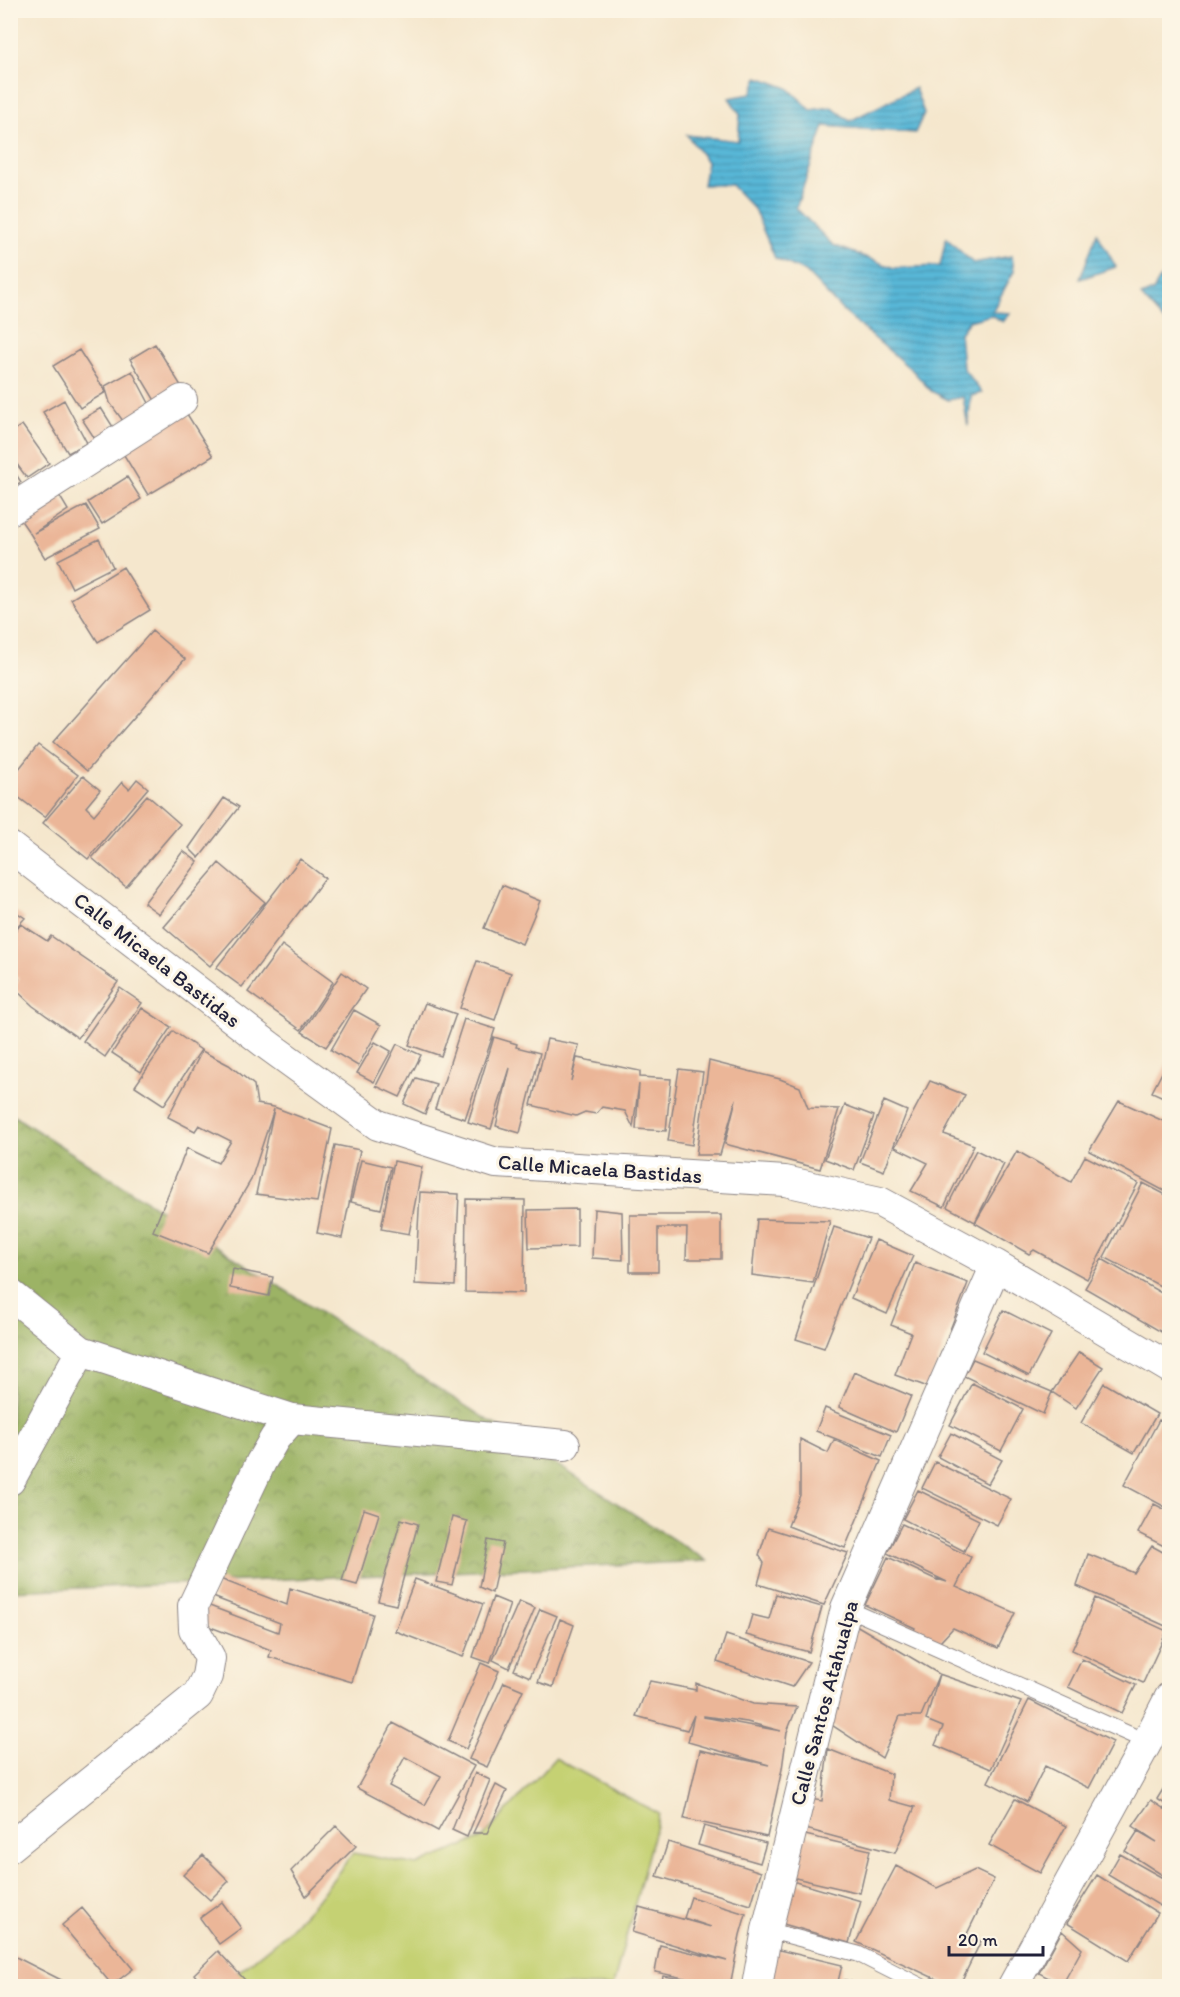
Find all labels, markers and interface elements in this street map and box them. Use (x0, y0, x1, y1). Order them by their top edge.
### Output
street label: Calle Micaela Bastidas (69, 887, 246, 1032)
street label: Calle Micaela Bastidas (497, 1149, 703, 1188)
street label: Calle Santos Atahualpa (784, 1598, 863, 1808)
scale bar (949, 1919, 1044, 1957)
text: 20 m (958, 1929, 998, 1951)

